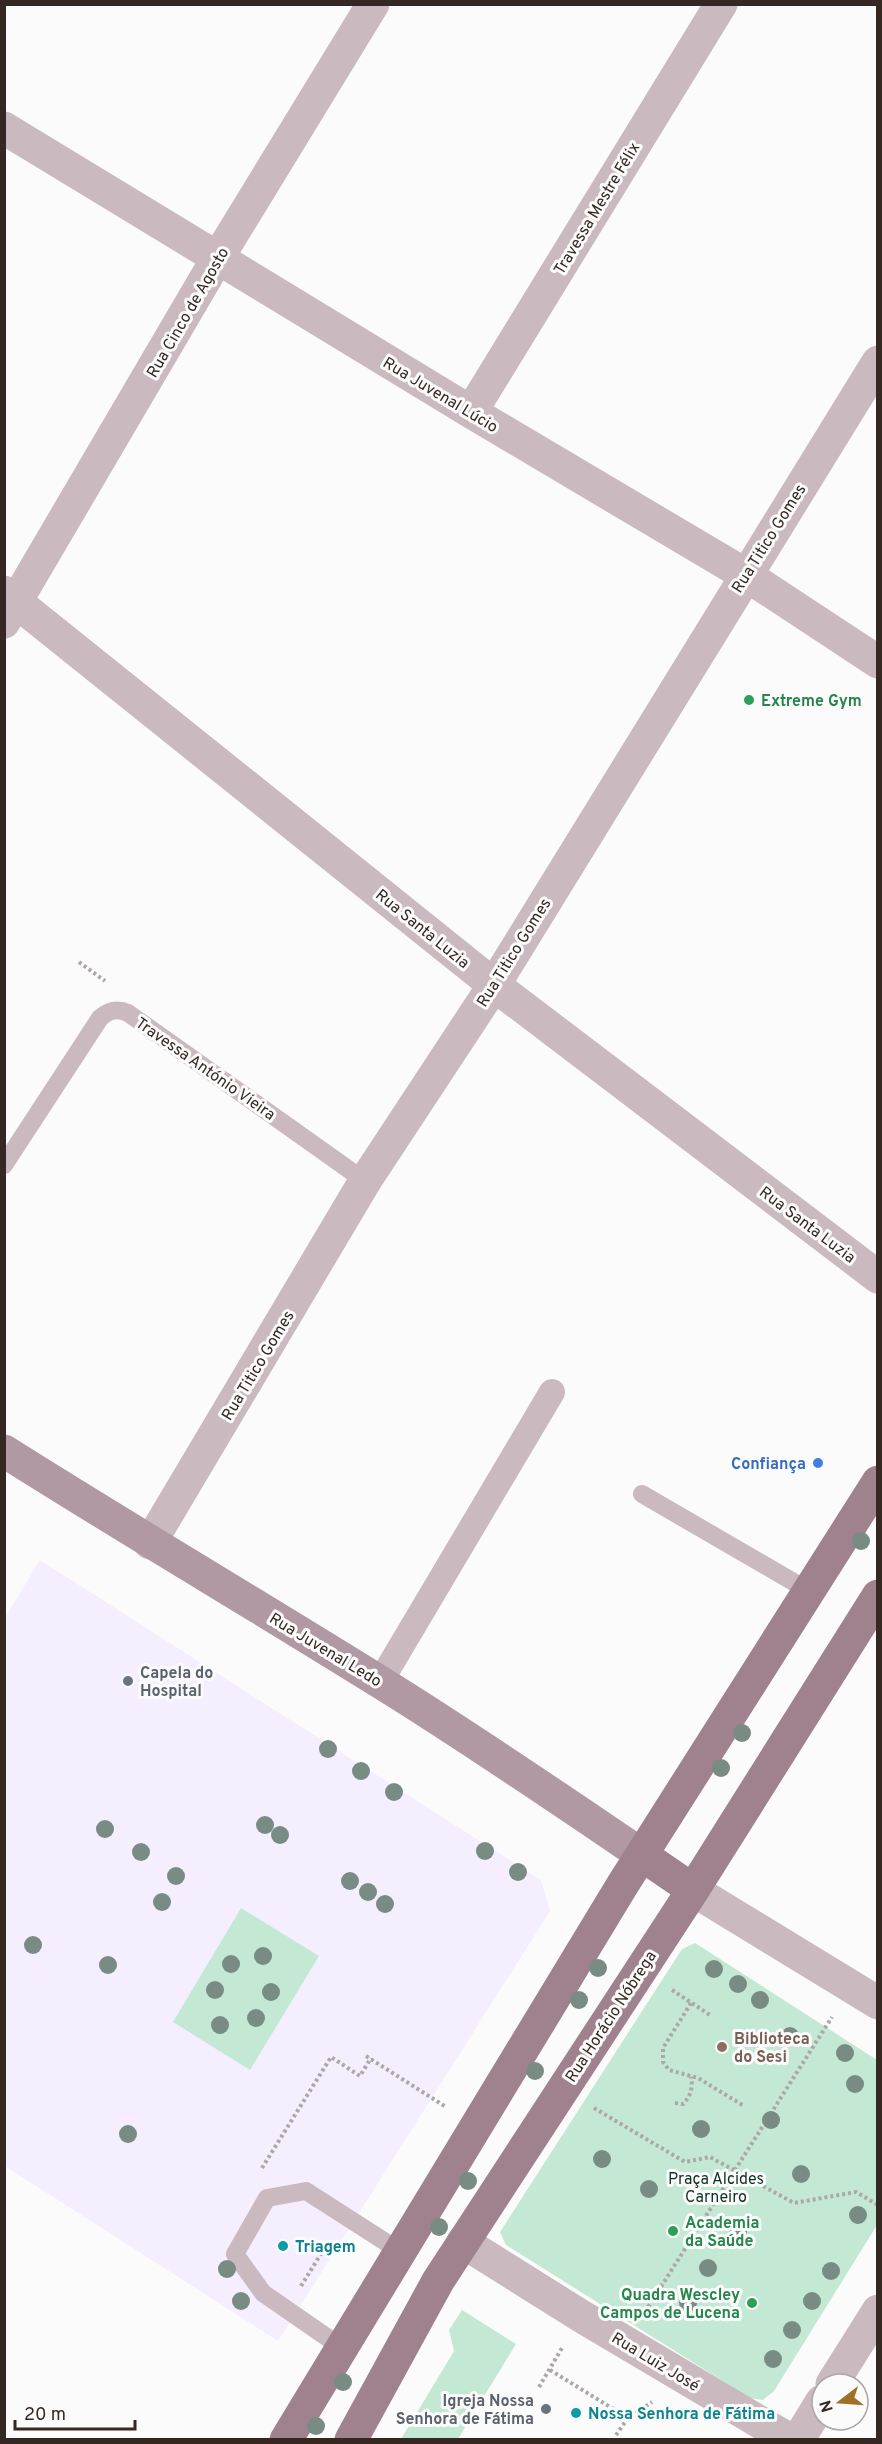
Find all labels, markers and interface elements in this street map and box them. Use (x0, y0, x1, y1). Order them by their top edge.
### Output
street label: Travessa Mestre Félix (550, 139, 645, 279)
street label: Rua Cinco de Agosto (143, 244, 234, 382)
street label: Rua Juvenal Lúcio (379, 353, 501, 438)
street label: Rua Titico Gomes (728, 481, 811, 597)
place label: Extreme Gym (761, 692, 862, 712)
marker: Extreme Gym (742, 693, 756, 707)
street label: Rua Santa Luzia (371, 886, 473, 974)
street label: Rua Titico Gomes (473, 895, 556, 1011)
street label: Travessa António Vieira (131, 1014, 279, 1125)
street label: Rua Santa Luzia (755, 1183, 859, 1268)
street label: Rua Titico Gomes (218, 1307, 299, 1425)
place label: Confiança (731, 1455, 806, 1475)
marker: Confiança (811, 1456, 825, 1470)
street label: Rua Juvenal Ledo (265, 1609, 385, 1692)
place label: Capela do Hospital (140, 1664, 213, 1702)
marker: Capela do Hospital (121, 1674, 135, 1688)
street label: Rua Horácio Nóbrega (562, 1948, 662, 2087)
place label: Biblioteca do Sesi (734, 2030, 810, 2068)
marker: Biblioteca do Sesi (715, 2040, 729, 2054)
park label: Praça Alcides Carneiro (668, 2170, 764, 2208)
place label: Academia da Saúde (685, 2214, 760, 2252)
marker: Academia da Saúde (666, 2224, 680, 2238)
place label: Triagem (295, 2238, 356, 2258)
marker: Triagem (276, 2239, 290, 2253)
place label: Quadra Wescley Campos de Lucena (600, 2286, 740, 2324)
marker: Quadra Wescley Campos de Lucena (745, 2296, 759, 2310)
street label: Rua Luiz José (607, 2329, 703, 2397)
north arrow (810, 2372, 870, 2432)
place label: Igreja Nossa Senhora de Fátima (396, 2392, 534, 2430)
scale bar (15, 2393, 135, 2431)
text: N (816, 2397, 839, 2414)
marker: Igreja Nossa Senhora de Fátima (539, 2402, 553, 2416)
text: 20 m (24, 2404, 66, 2427)
place label: Nossa Senhora de Fátima (588, 2405, 775, 2425)
marker: Nossa Senhora de Fátima (569, 2406, 583, 2420)

